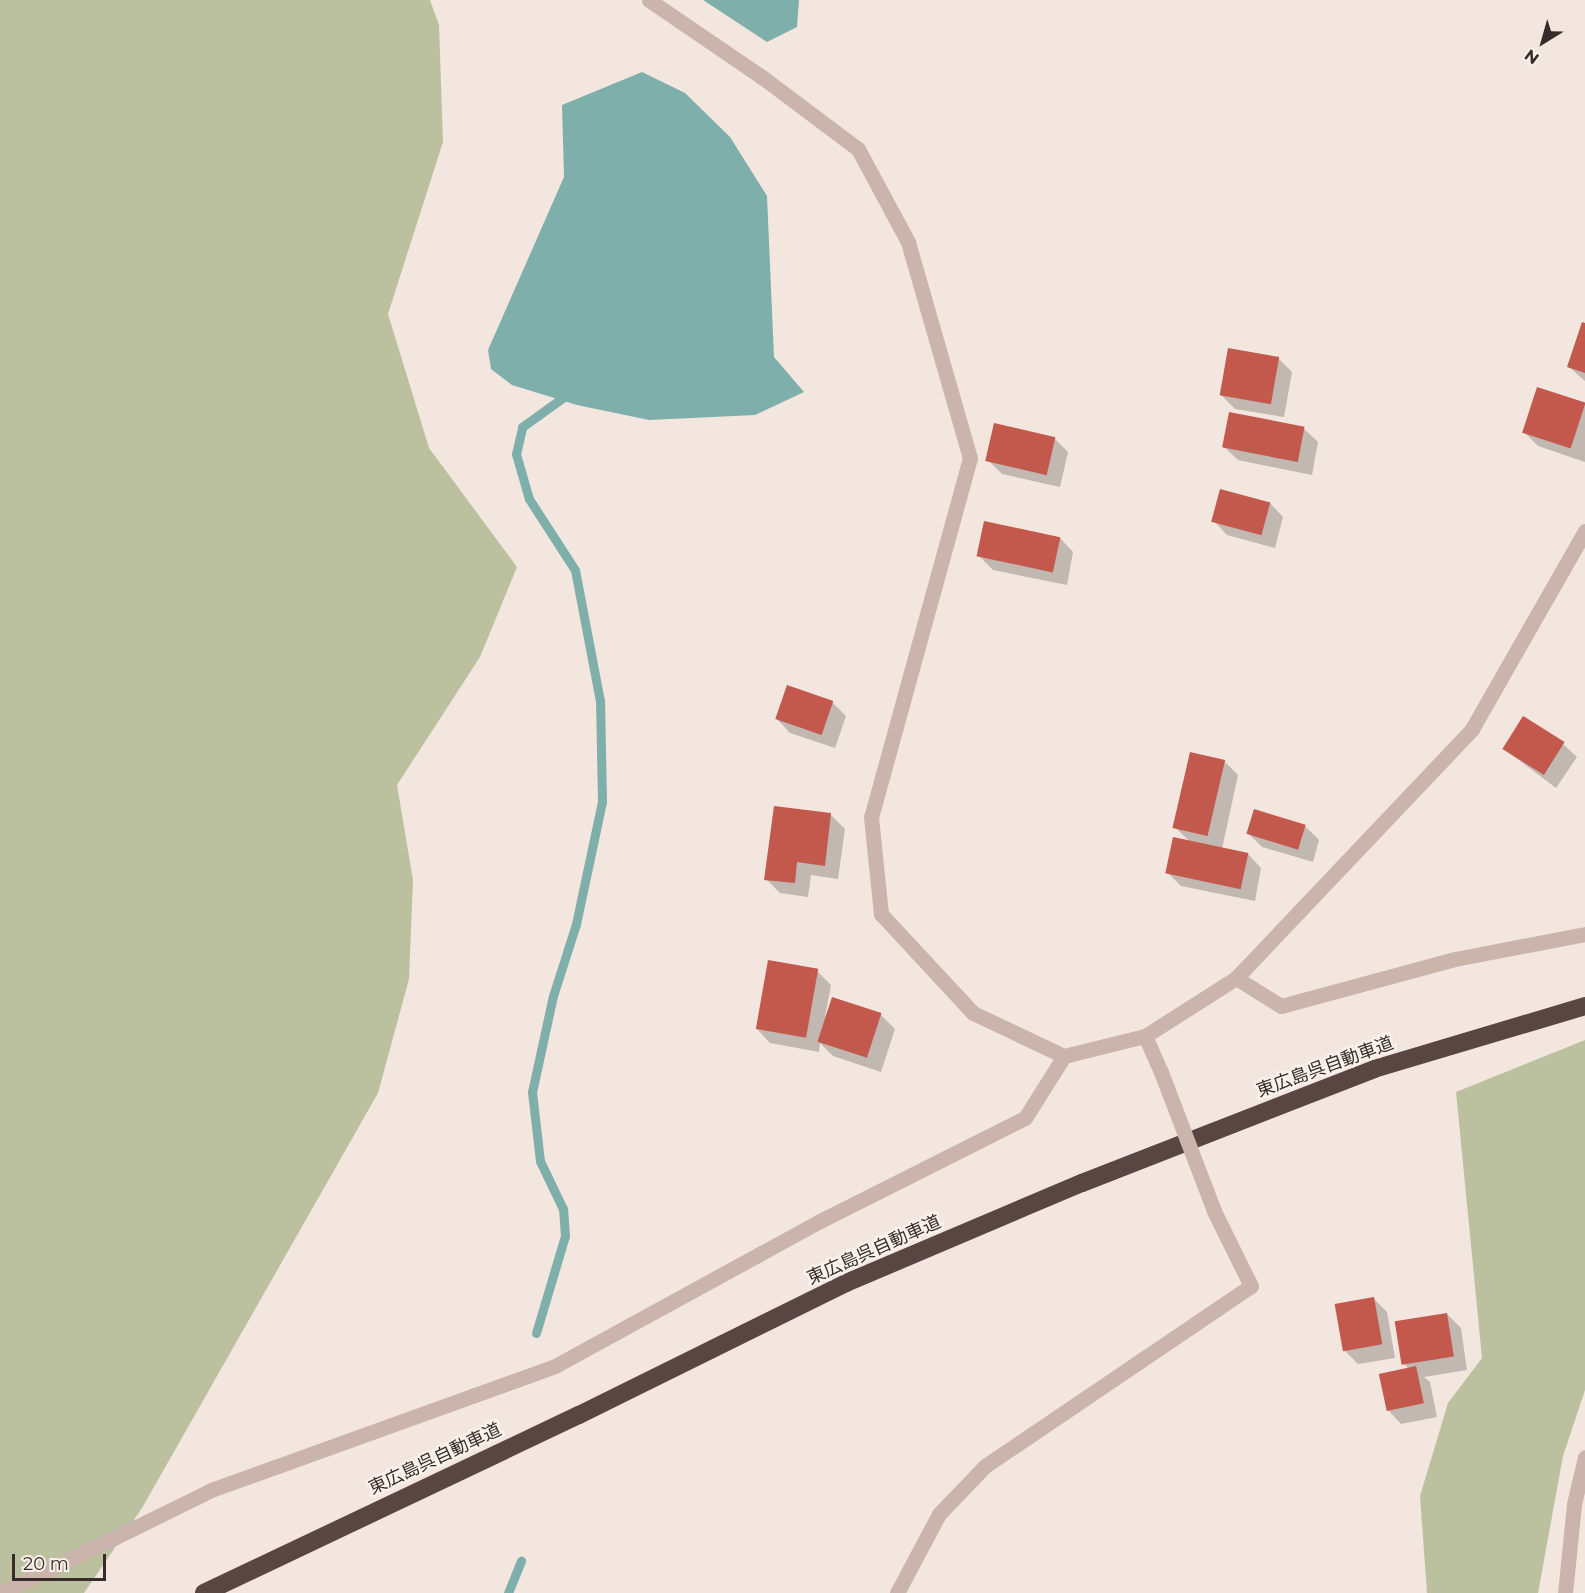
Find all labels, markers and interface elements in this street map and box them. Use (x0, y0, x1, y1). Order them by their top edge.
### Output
north arrow (1513, 12, 1573, 72)
text: N (1521, 45, 1543, 68)
street label: 東広島呉自動車道 (1254, 1032, 1396, 1102)
street label: 東広島呉自動車道 (804, 1211, 944, 1289)
street label: 東広島呉自動車道 (365, 1419, 505, 1499)
scale bar (15, 1542, 110, 1580)
text: 20 m (23, 1553, 69, 1575)

